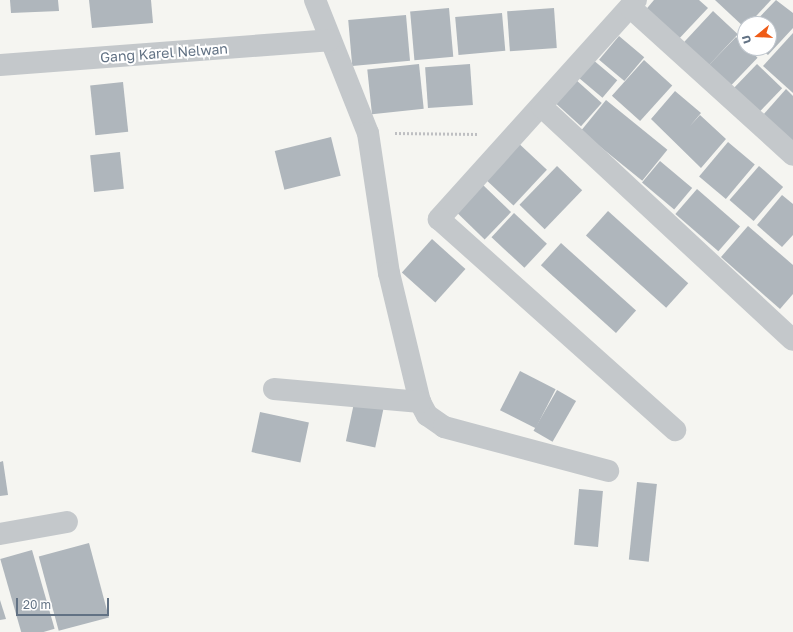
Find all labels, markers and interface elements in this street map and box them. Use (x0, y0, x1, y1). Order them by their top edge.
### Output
north arrow (737, 16, 777, 56)
text: U (739, 34, 753, 45)
street label: Gang Karel Nelwan (100, 40, 228, 66)
scale bar (18, 590, 111, 616)
text: 20 m (23, 597, 51, 612)

